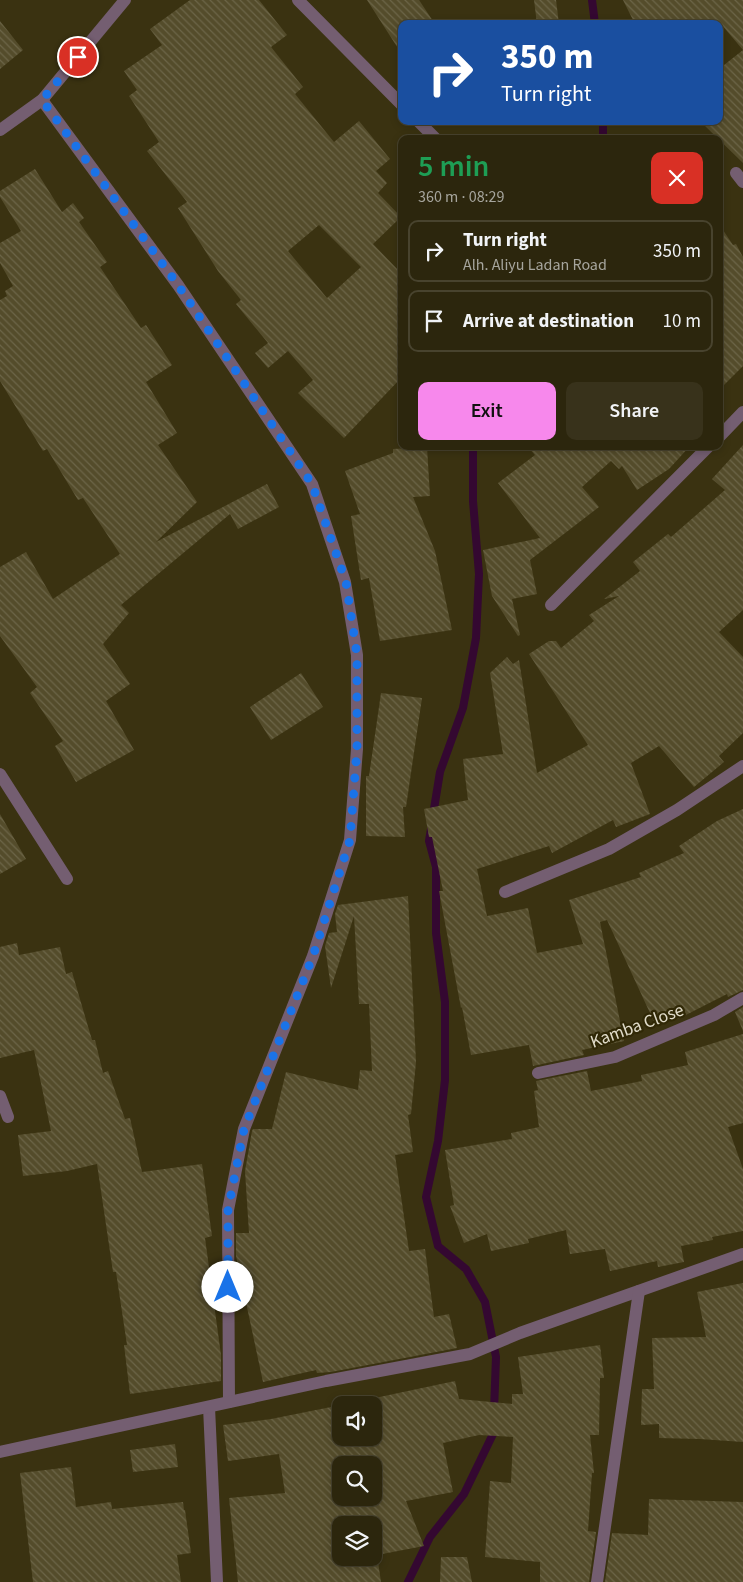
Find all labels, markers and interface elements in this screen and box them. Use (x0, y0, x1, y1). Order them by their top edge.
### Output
text: 350 m (501, 32, 593, 82)
pin (57, 36, 99, 78)
icon: right (418, 40, 483, 105)
icon: arrive (64, 43, 92, 71)
text: Turn right (501, 78, 591, 110)
text: 5 min (418, 145, 489, 188)
button: close (651, 152, 703, 204)
text: 360 m · 08:29 (418, 186, 505, 208)
text: Turn right (463, 227, 547, 254)
icon: right (420, 237, 448, 265)
text: 350 m (653, 238, 701, 265)
text: Alh. Aliyu Ladan Road (463, 254, 607, 276)
icon: arrive (420, 307, 448, 335)
text: Arrive at destination (463, 308, 634, 335)
text: 10 m (663, 308, 701, 335)
button: Exit (418, 382, 556, 440)
button: Share (566, 382, 703, 440)
street label: Kamba Close (587, 997, 687, 1054)
position arrow (201, 1260, 253, 1312)
map controls (332, 1396, 382, 1566)
button: sound (332, 1396, 382, 1446)
button: search (332, 1456, 382, 1506)
button: layers (332, 1516, 382, 1566)

